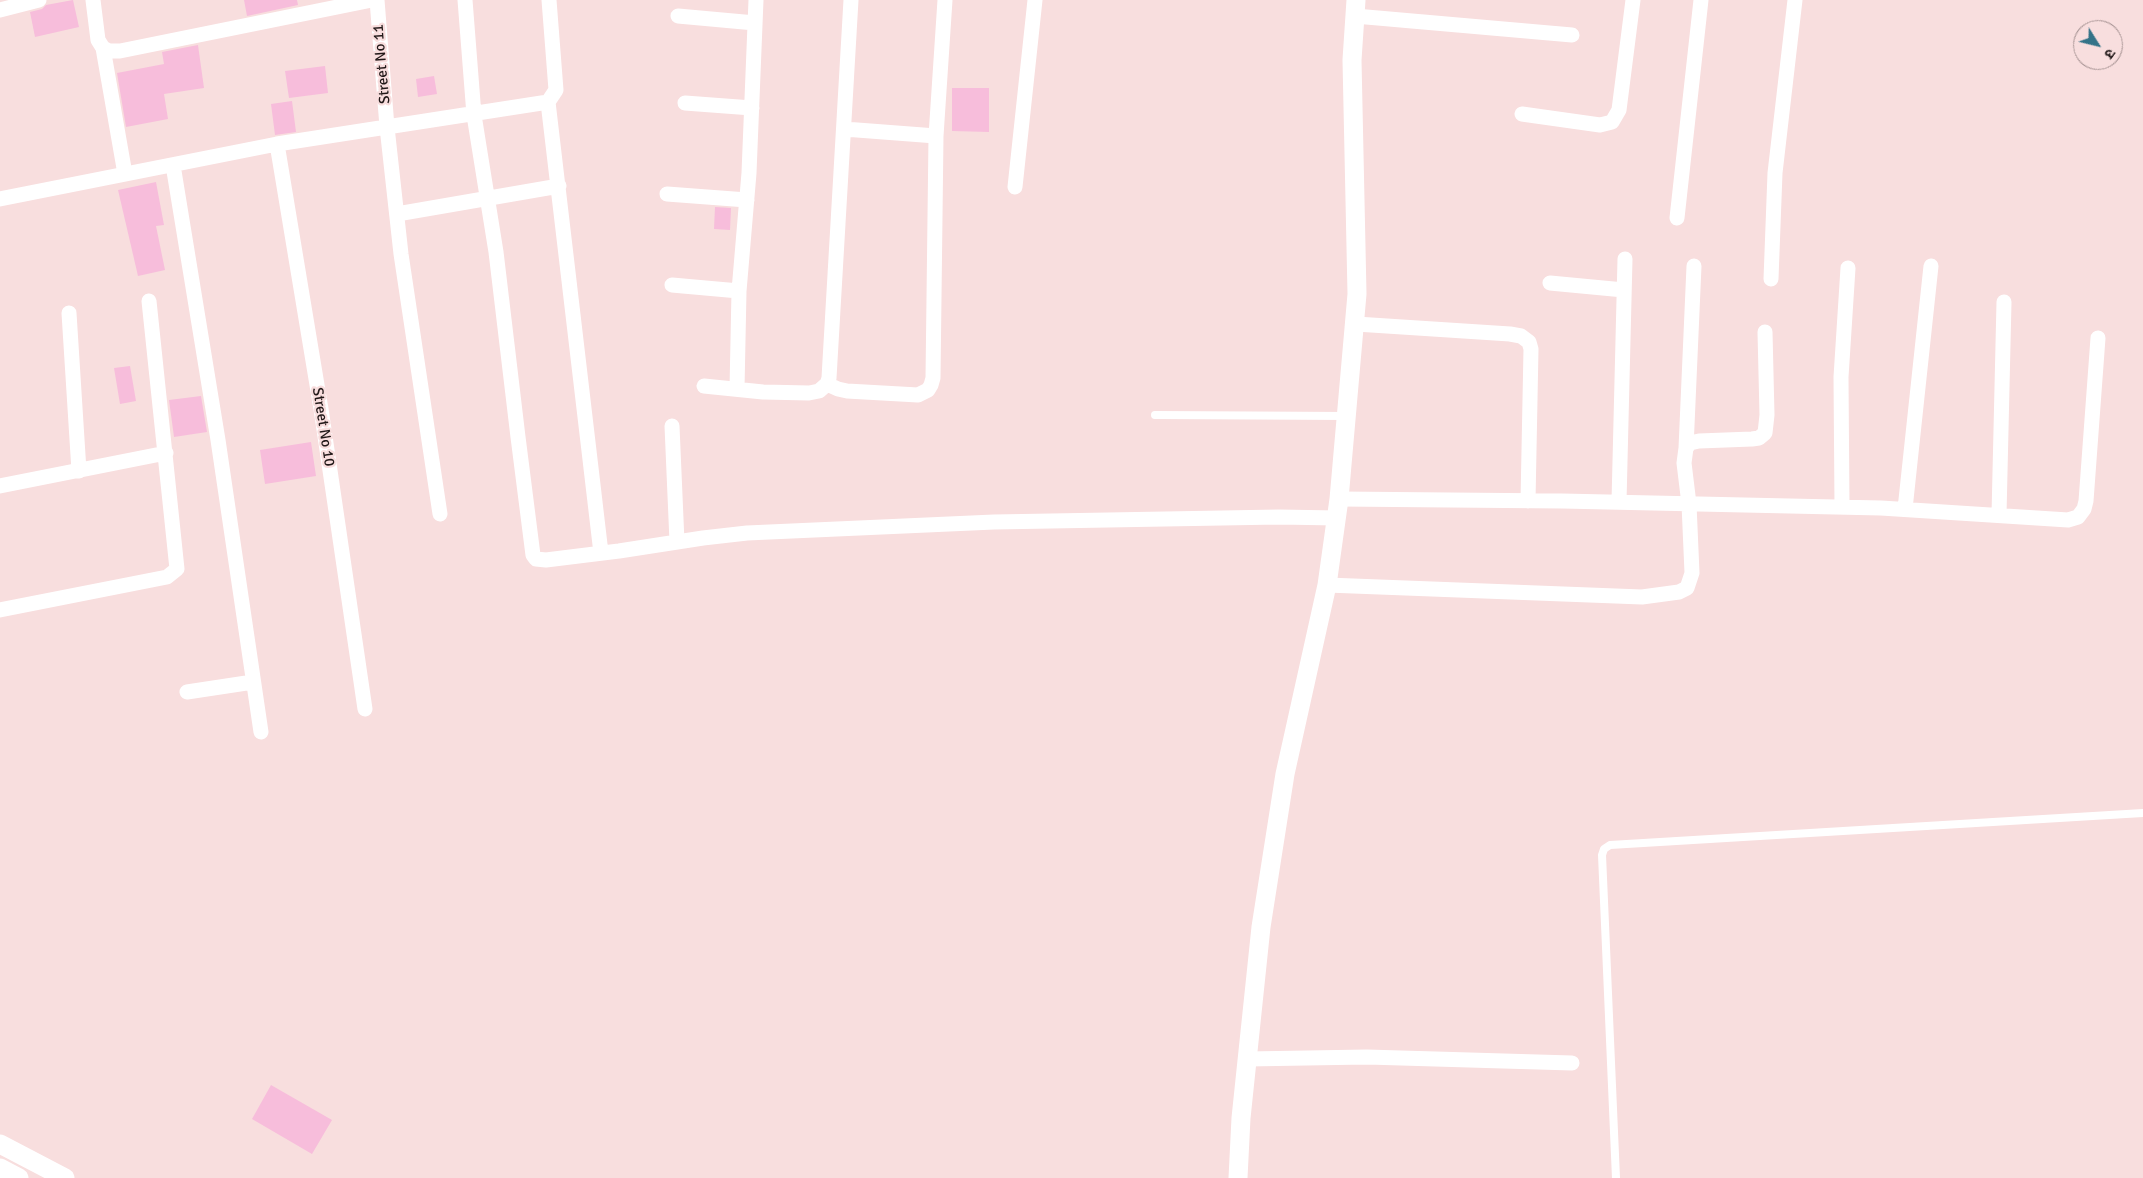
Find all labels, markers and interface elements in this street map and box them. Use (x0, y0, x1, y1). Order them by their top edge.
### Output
north arrow (2073, 20, 2123, 70)
street label: Street No 11 (370, 23, 394, 105)
text: उ (2100, 45, 2119, 62)
street label: Street No 10 (308, 386, 338, 468)

